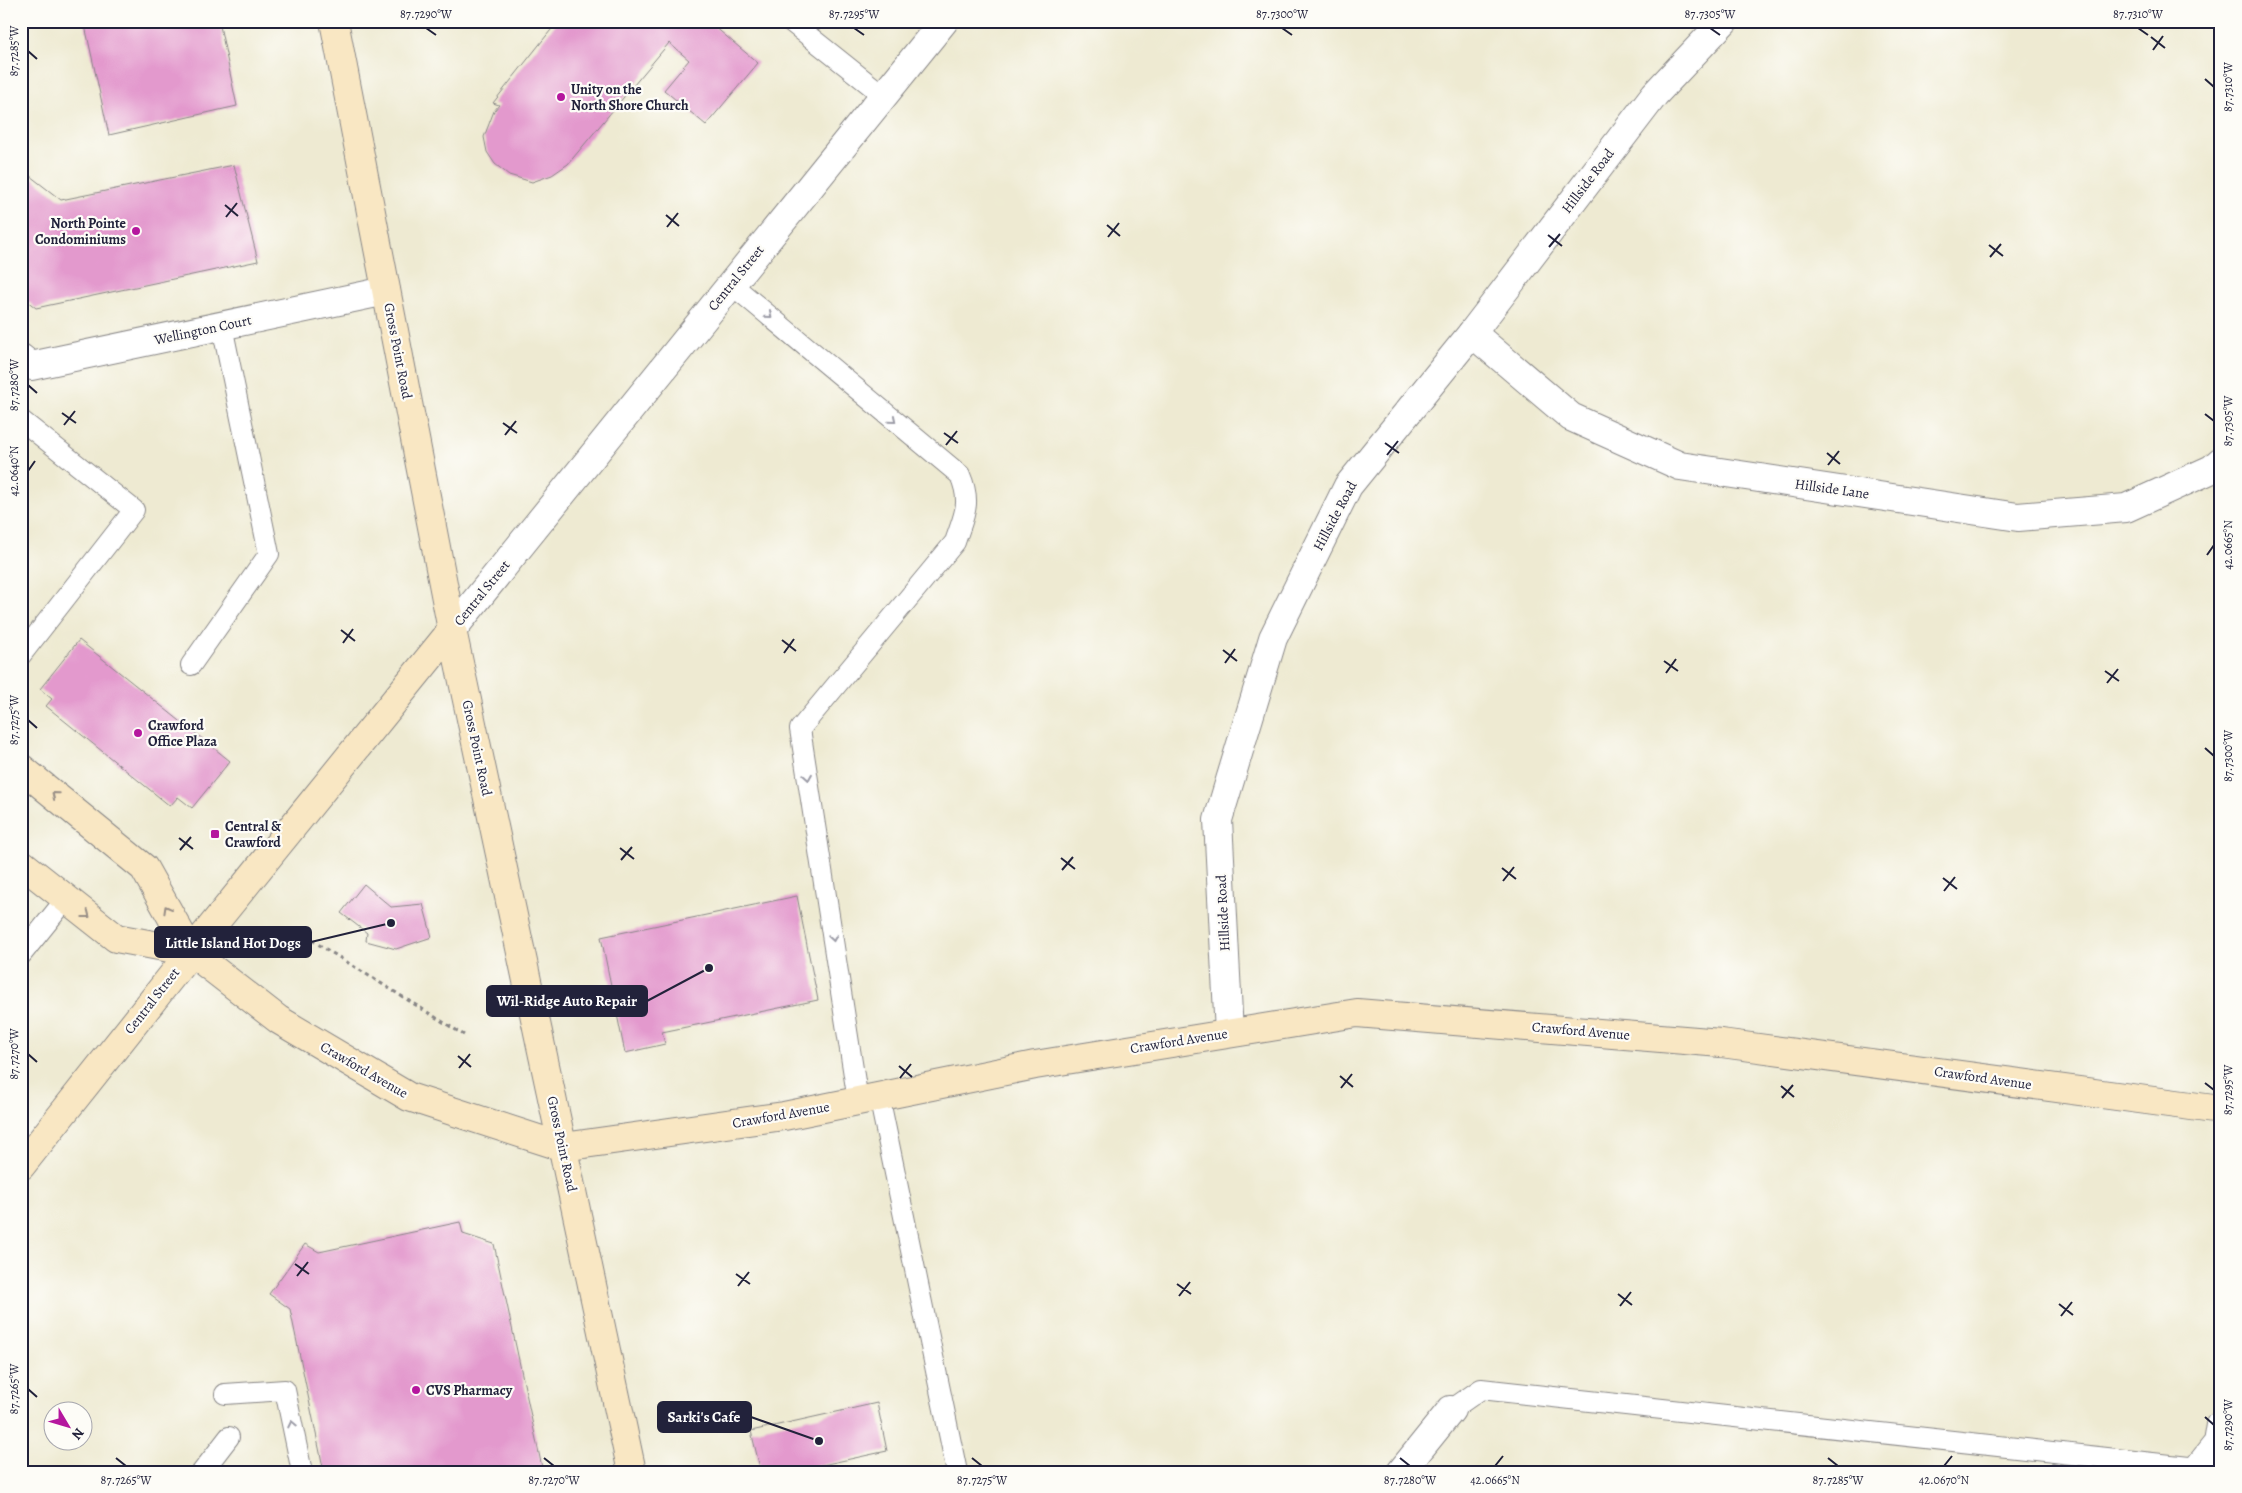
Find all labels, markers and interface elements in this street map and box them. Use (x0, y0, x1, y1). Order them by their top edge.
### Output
text: 87.7290°W (400, 6, 453, 22)
text: 87.7295°W (829, 6, 880, 22)
text: 87.7300°W (1256, 6, 1309, 22)
text: 87.7305°W (1685, 6, 1736, 22)
text: 87.7310°W (2113, 6, 2164, 22)
text: 87.7285°W (6, 25, 22, 77)
text: 87.7310°W (2220, 61, 2236, 112)
place label: Unity on the North Shore Church (571, 80, 689, 115)
marker: Unity on the North Shore Church (555, 91, 567, 103)
street label: Hillside Road (1557, 144, 1619, 217)
place label: North Pointe Condominiums (35, 214, 127, 249)
marker: North Pointe Condominiums (130, 225, 142, 237)
street label: Central Street (704, 241, 769, 315)
street label: Gross Point Road (379, 301, 417, 401)
street label: Wellington Court (152, 310, 254, 350)
one-way arrow (763, 310, 772, 319)
text: 87.7280°W (6, 358, 22, 411)
text: 87.7305°W (2220, 395, 2236, 446)
one-way arrow (888, 414, 897, 423)
text: 42.0640°N (6, 445, 22, 496)
street label: Hillside Lane (1794, 474, 1870, 504)
street label: Hillside Road (1309, 477, 1362, 554)
text: 42.0665°N (2220, 520, 2236, 570)
street label: Central Street (450, 556, 515, 630)
text: 87.7275°W (6, 694, 22, 745)
street label: Gross Point Road (458, 698, 497, 798)
place label: Crawford Office Plaza (148, 716, 217, 751)
marker: Crawford Office Plaza (132, 727, 144, 739)
text: 87.7300°W (2220, 729, 2236, 782)
one-way arrow (802, 773, 812, 782)
one-way arrow (51, 792, 60, 801)
place label: Central & Crawford (225, 817, 282, 852)
marker: Central & Crawford (209, 828, 221, 840)
street label: Hillside Road (1211, 874, 1234, 952)
one-way arrow (163, 906, 173, 915)
one-way arrow (81, 909, 91, 918)
callout: Little Island Hot Dogs (155, 927, 311, 957)
text: Little Island Hot Dogs (165, 933, 301, 953)
one-way arrow (827, 934, 837, 942)
street label: Central Street (120, 964, 184, 1038)
callout: Wil-Ridge Auto Repair (487, 986, 647, 1016)
text: Wil-Ridge Auto Repair (496, 991, 637, 1011)
street label: Crawford Avenue (1531, 1017, 1631, 1045)
street label: Crawford Avenue (1129, 1024, 1229, 1058)
text: 87.7270°W (6, 1027, 22, 1080)
street label: Crawford Avenue (317, 1037, 411, 1103)
street label: Crawford Avenue (1933, 1062, 2033, 1094)
text: 87.7295°W (2220, 1064, 2236, 1115)
street label: Gross Point Road (543, 1094, 582, 1194)
street label: Crawford Avenue (731, 1097, 831, 1133)
text: 87.7265°W (6, 1363, 22, 1414)
place label: CVS Pharmacy (426, 1381, 513, 1400)
marker: CVS Pharmacy (410, 1384, 422, 1396)
text: 87.7290°W (2220, 1398, 2236, 1451)
north arrow (42, 1400, 92, 1450)
callout: Sarki's Cafe (658, 1402, 751, 1432)
text: Sarki's Cafe (667, 1407, 741, 1427)
one-way arrow (287, 1420, 297, 1429)
text: N (67, 1424, 88, 1444)
text: 87.7265°W (101, 1472, 152, 1488)
text: 87.7270°W (528, 1472, 581, 1488)
text: 87.7275°W (957, 1472, 1008, 1488)
text: 87.7280°W (1384, 1472, 1437, 1488)
text: 42.0665°N (1470, 1472, 1520, 1488)
text: 87.7285°W (1812, 1472, 1864, 1488)
text: 42.0670°N (1919, 1472, 1970, 1488)

